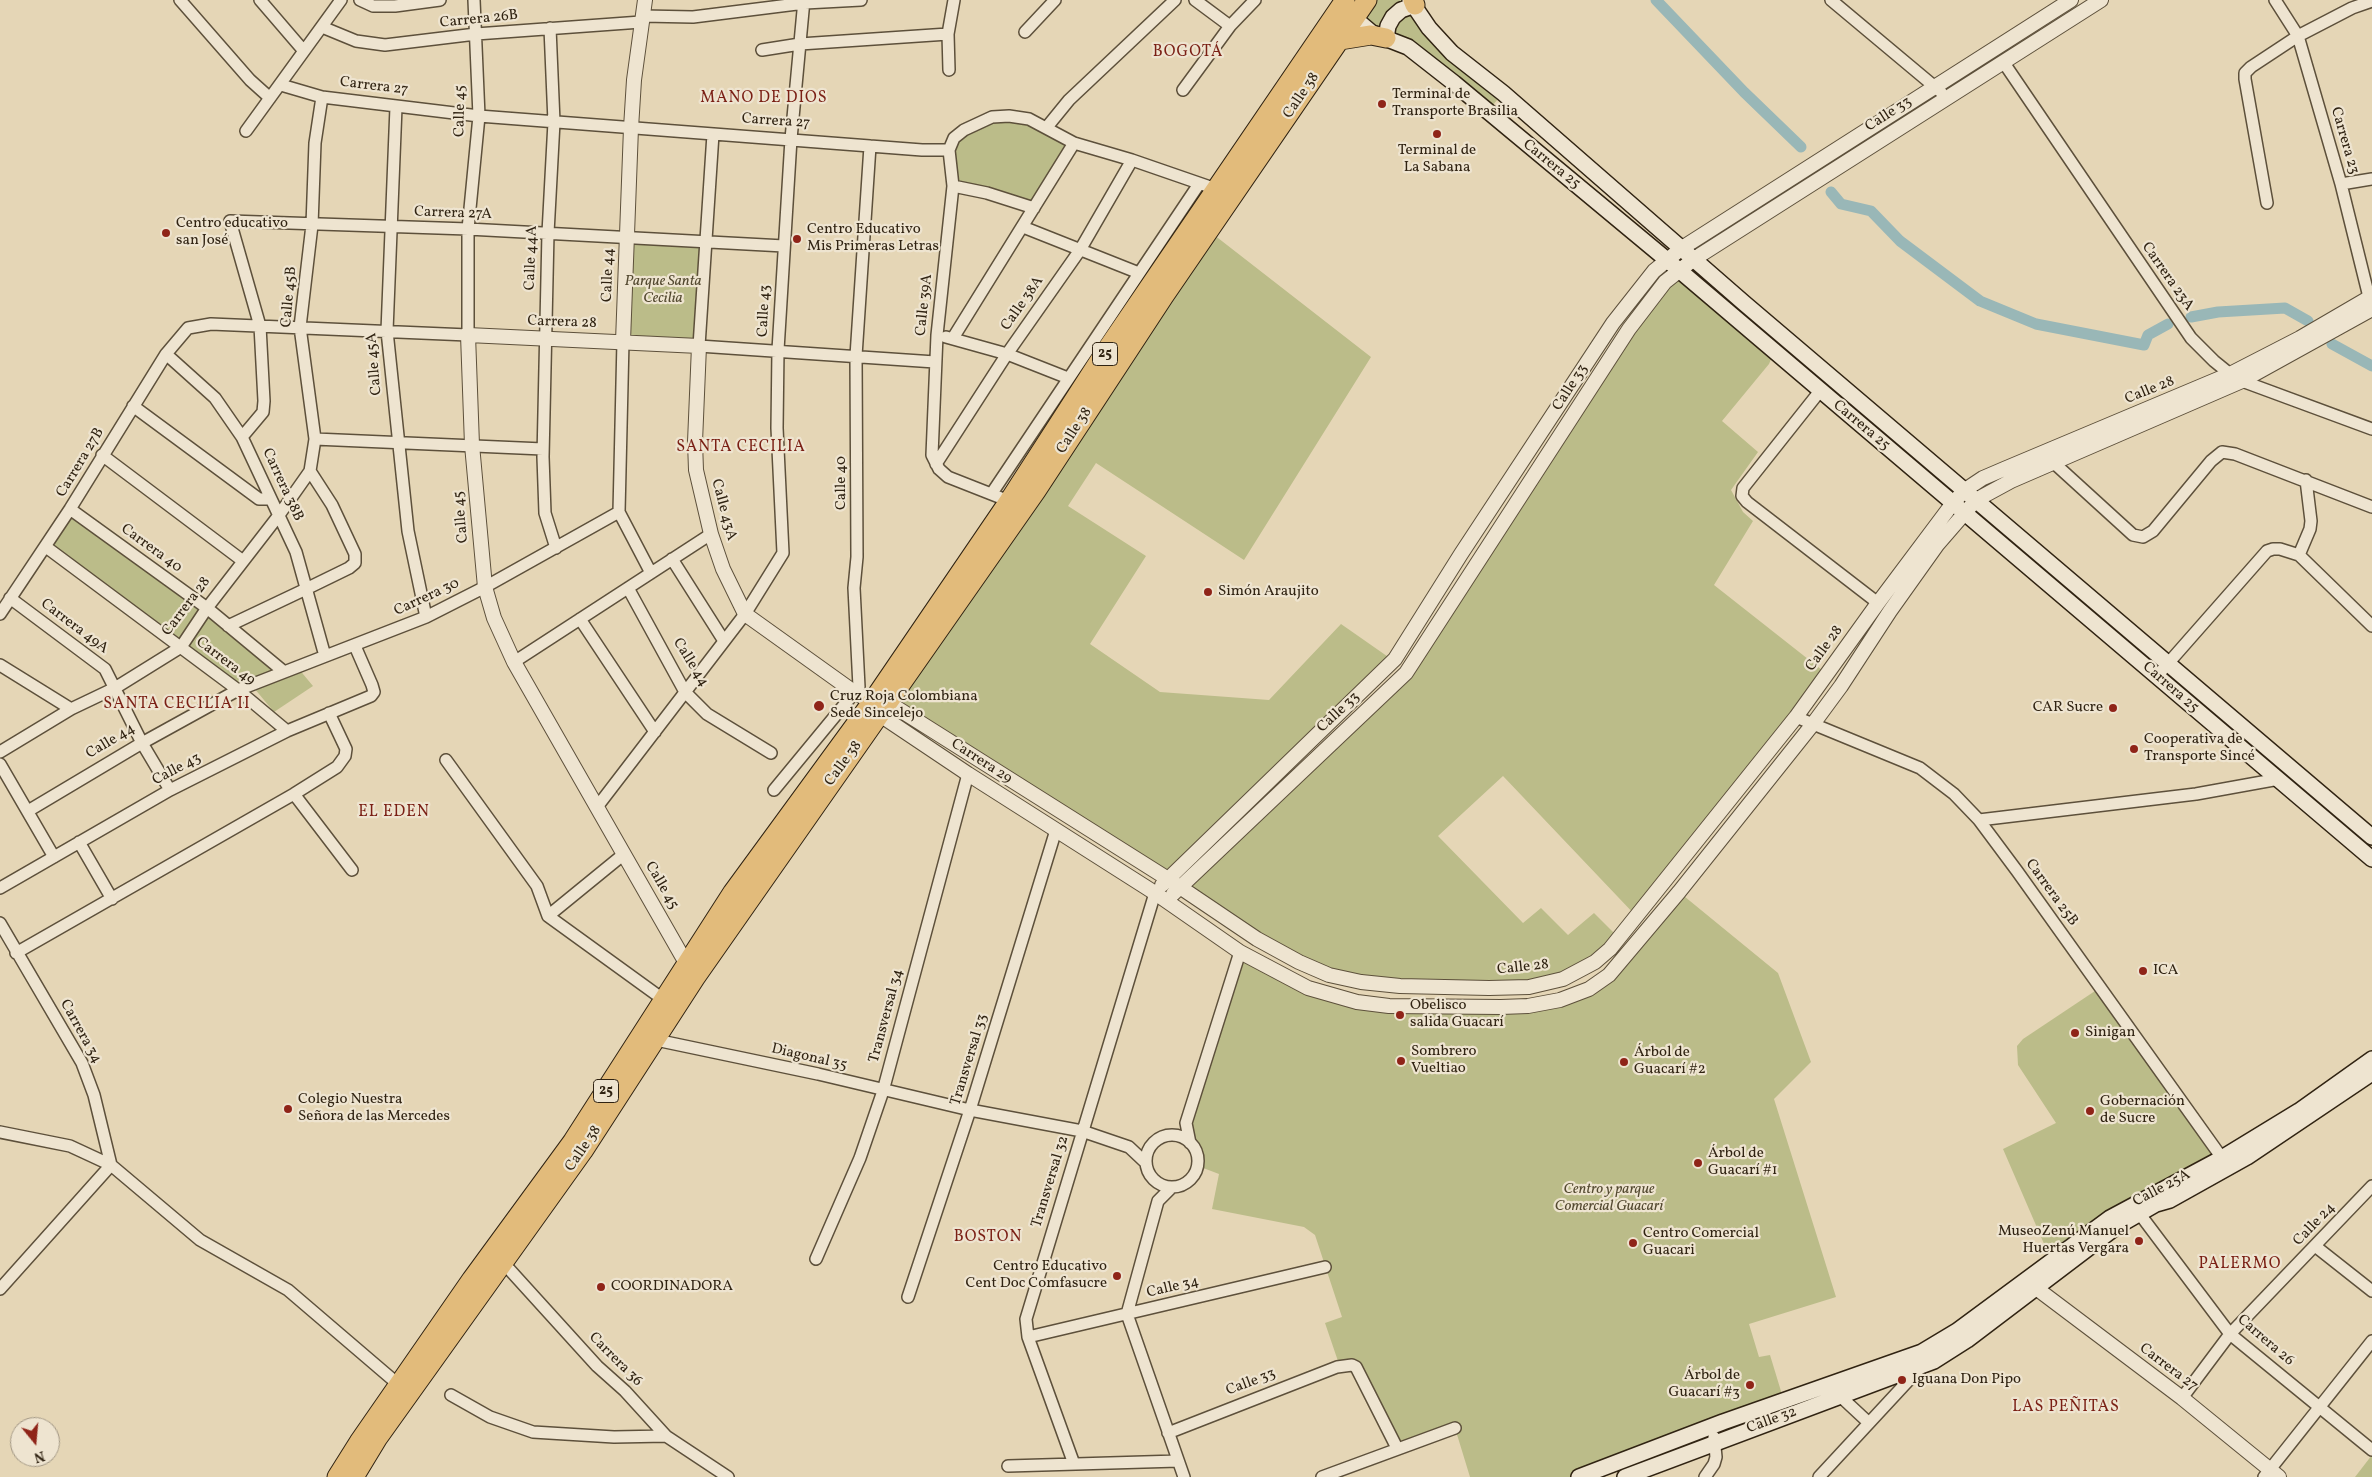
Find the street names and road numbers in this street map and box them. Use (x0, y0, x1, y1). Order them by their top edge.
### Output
street label: Carrera 26B (439, 7, 519, 33)
street label: Calle 38 (1280, 70, 1324, 122)
street label: Carrera 27 (339, 74, 409, 100)
street label: Calle 45 (452, 85, 470, 137)
street label: Calle 33 (1862, 93, 1916, 137)
street label: Carrera 23 (2326, 105, 2362, 177)
street label: Carrera 27 (741, 111, 811, 133)
street label: Carrera 25 (1519, 136, 1583, 194)
street label: Carrera 27A (414, 204, 492, 224)
street label: Calle 44A (522, 225, 542, 291)
street label: Carrera 23A (2137, 239, 2197, 315)
street label: Calle 44 (599, 248, 619, 302)
street label: Calle 45B (278, 266, 302, 328)
street label: Calle 39A (913, 273, 937, 337)
street label: Calle 38A (998, 273, 1048, 335)
street label: Calle 43 (755, 284, 775, 338)
street label: Carrera 28 (527, 313, 597, 333)
street label: Calle 45A (363, 332, 387, 396)
road number: 25 (1092, 342, 1118, 366)
street label: Calle 33 (1549, 361, 1593, 415)
street label: Calle 28 (2123, 373, 2177, 409)
street label: Carrera 25 (1829, 397, 1893, 455)
street label: Calle 38 (1053, 404, 1097, 458)
street label: Carrera 27B (53, 425, 109, 501)
street label: Carrera 38B (257, 446, 307, 524)
street label: Calle 40 (833, 456, 851, 510)
street label: Calle 43A (706, 477, 740, 543)
street label: Calle 45 (451, 490, 473, 544)
street label: Carrera 40 (117, 521, 185, 577)
street label: Carrera 28 (159, 574, 215, 640)
street label: Carrera 30 (391, 575, 463, 621)
street label: Carrera 49A (36, 596, 112, 658)
street label: Calle 28 (1802, 623, 1848, 675)
street label: Carrera 49 (192, 634, 258, 690)
street label: Calle 44 (668, 635, 712, 691)
street label: Carrera 25 (2138, 659, 2202, 717)
street label: Calle 33 (1314, 689, 1364, 737)
street label: Calle 44 (83, 720, 139, 764)
street label: Carrera 29 (947, 736, 1015, 788)
street label: Calle 38 (822, 738, 866, 790)
street label: Calle 43 (150, 750, 204, 790)
street label: Carrera 25B (2021, 856, 2081, 930)
street label: Calle 45 (640, 859, 682, 913)
street label: Calle 28 (1496, 956, 1550, 980)
street label: Transversal 34 (866, 967, 908, 1065)
street label: Carrera 34 (55, 997, 105, 1067)
street label: Transversal 33 (948, 1012, 992, 1108)
street label: Diagonal 35 (769, 1041, 849, 1075)
road number: 25 (594, 1080, 618, 1102)
street label: Calle 38 (562, 1123, 606, 1175)
street label: Transversal 32 (1028, 1134, 1074, 1230)
street label: Calle 25A (2130, 1166, 2194, 1212)
street label: Calle 24 (2290, 1200, 2340, 1250)
street label: Calle 34 (1145, 1273, 1201, 1303)
street label: Carrera 26 (2233, 1311, 2297, 1371)
street label: Carrera 36 (584, 1329, 646, 1391)
street label: Carrera 27 (2135, 1340, 2201, 1396)
street label: Calle 33 (1224, 1365, 1278, 1401)
street label: Calle 32 (1744, 1404, 1800, 1438)

